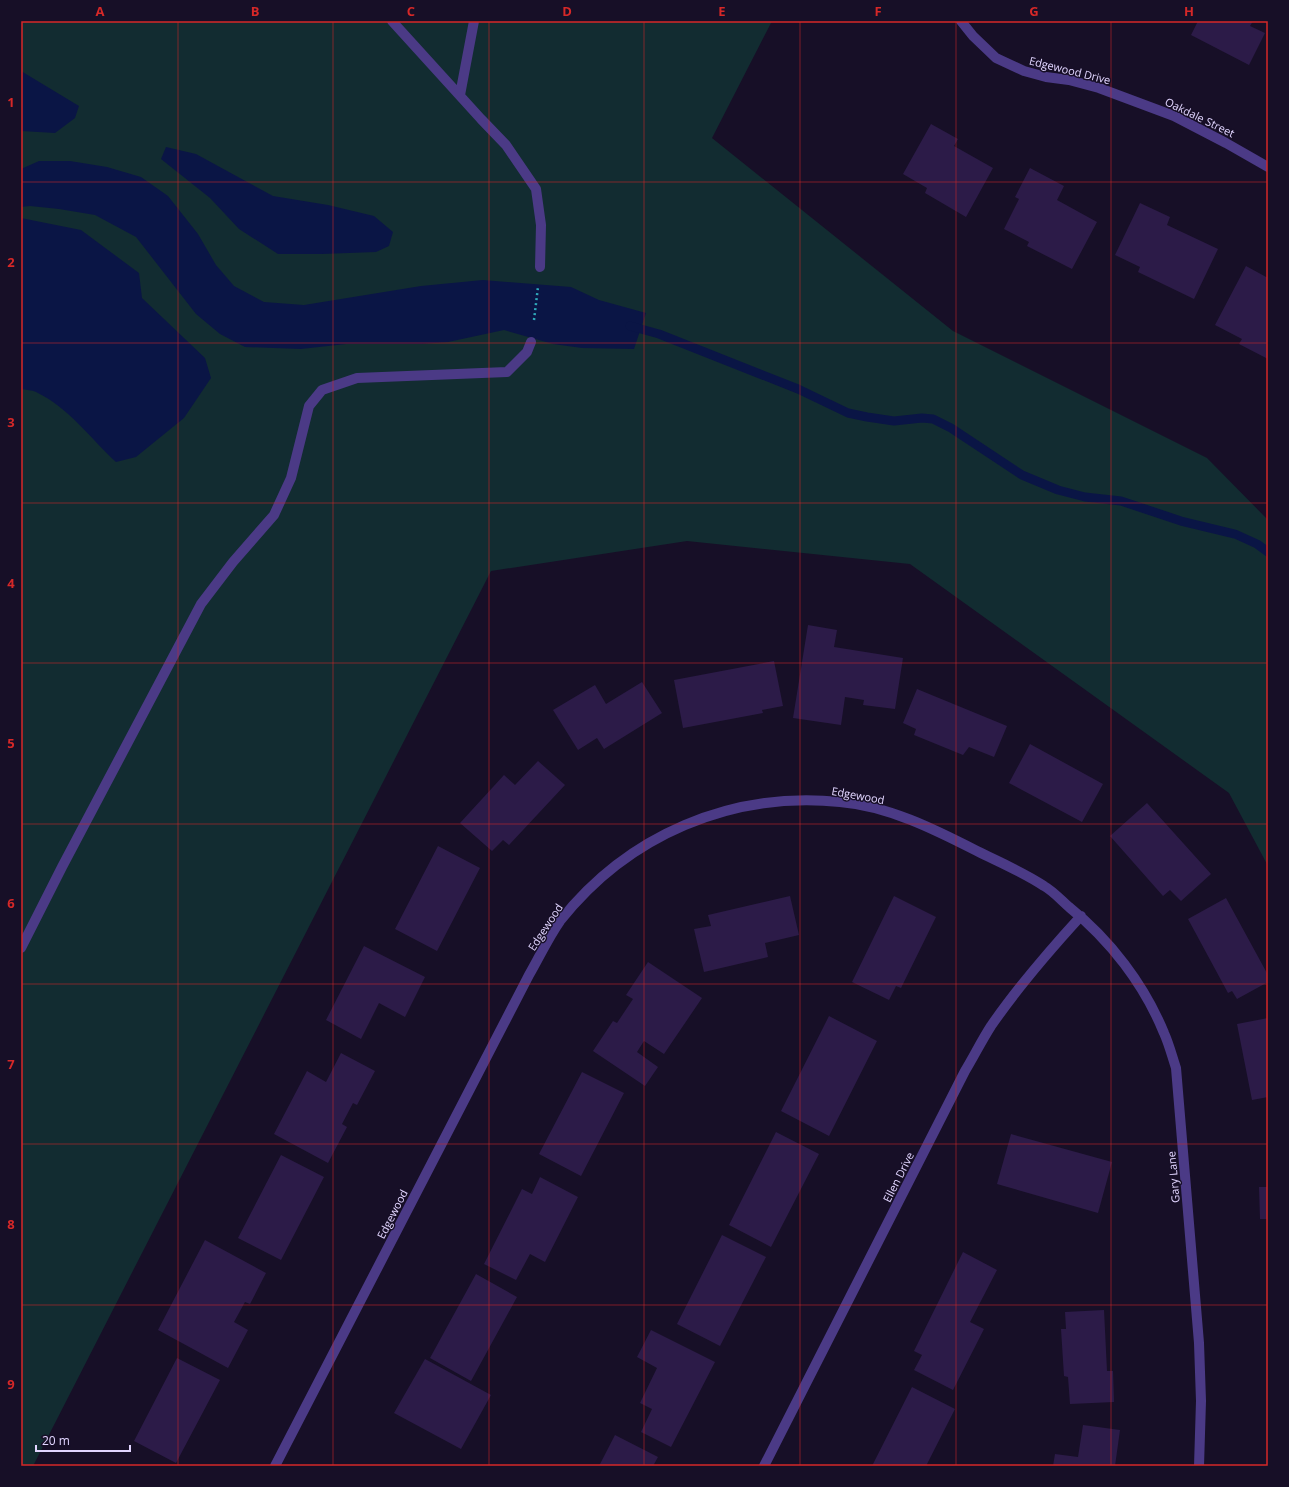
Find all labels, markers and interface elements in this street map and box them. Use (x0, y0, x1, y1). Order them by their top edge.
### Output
text: A (96, 2, 105, 20)
text: B (251, 2, 260, 20)
text: C (407, 2, 415, 20)
text: D (562, 2, 572, 20)
text: E (718, 2, 726, 20)
text: F (874, 2, 882, 20)
text: G (1029, 2, 1039, 20)
text: H (1184, 2, 1194, 20)
street label: Edgewood Drive (1028, 53, 1112, 87)
text: 1 (7, 93, 15, 111)
street label: Oakdale Street (1163, 94, 1237, 140)
text: 2 (7, 253, 15, 271)
text: 3 (7, 413, 15, 431)
text: 4 (7, 574, 15, 592)
text: 5 (7, 734, 15, 752)
street label: Edgewood (830, 783, 886, 807)
text: 6 (7, 894, 15, 912)
street label: Edgewood (524, 900, 566, 954)
text: 7 (7, 1055, 15, 1073)
street label: Ellen Drive (879, 1149, 917, 1205)
street label: Gary Lane (1163, 1151, 1183, 1203)
street label: Edgewood (373, 1187, 411, 1241)
text: 8 (7, 1215, 15, 1233)
text: 9 (7, 1375, 15, 1393)
scale bar (36, 1427, 130, 1453)
text: 20 m (42, 1432, 70, 1449)

